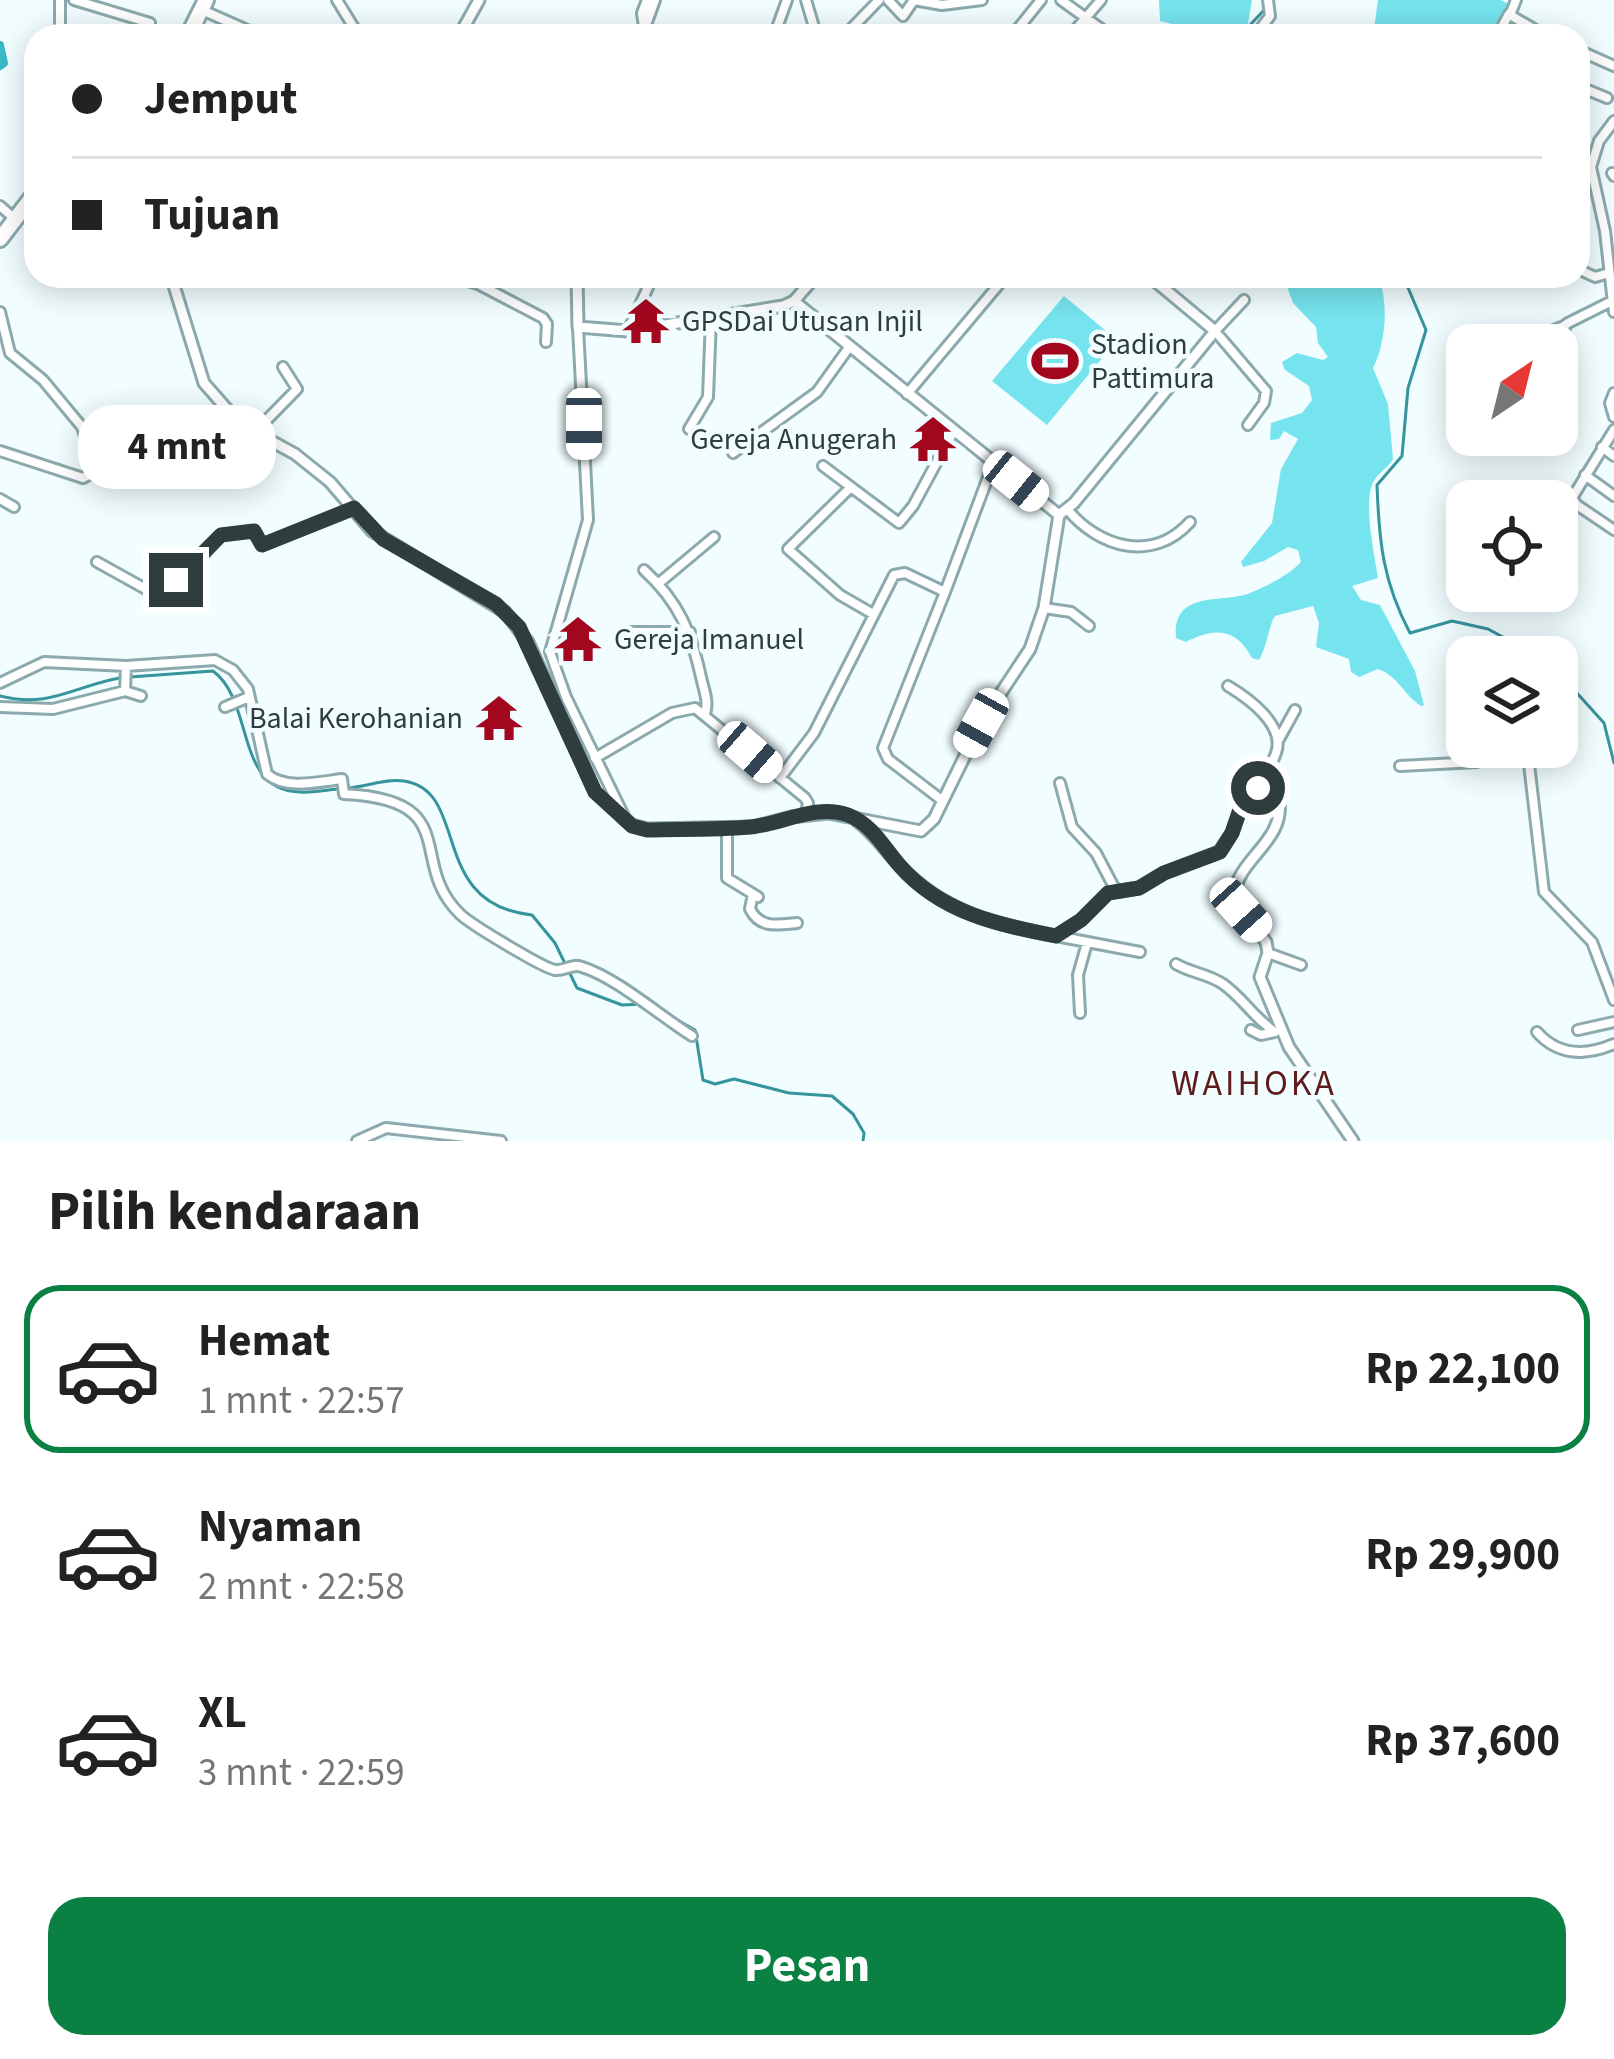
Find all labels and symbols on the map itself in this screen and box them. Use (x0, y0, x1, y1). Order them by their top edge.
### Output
temple icon: GPSDai Utusan Injil (621, 296, 671, 346)
place label: GPSDai Utusan Injil (682, 300, 923, 343)
place label: Stadion Pattimura (1091, 323, 1214, 400)
north arrow (1446, 324, 1578, 456)
sports icon: Stadion Pattimura (1030, 336, 1080, 386)
car (566, 388, 602, 460)
callout: 4 mnt (77, 406, 275, 490)
temple icon: Gereja Anugerah (908, 414, 958, 464)
place label: Gereja Anugerah (690, 418, 897, 461)
car (977, 444, 1055, 518)
route end (149, 553, 203, 607)
temple icon: Gereja Imanuel (553, 614, 603, 664)
place label: Gereja Imanuel (614, 618, 804, 661)
car (948, 683, 1014, 763)
temple icon: Balai Kerohanian (474, 693, 524, 743)
place label: Balai Kerohanian (249, 697, 463, 740)
car (711, 715, 789, 789)
route start (1231, 761, 1285, 815)
car (1204, 871, 1278, 949)
district label: WAIHOKA (1171, 1058, 1337, 1109)

